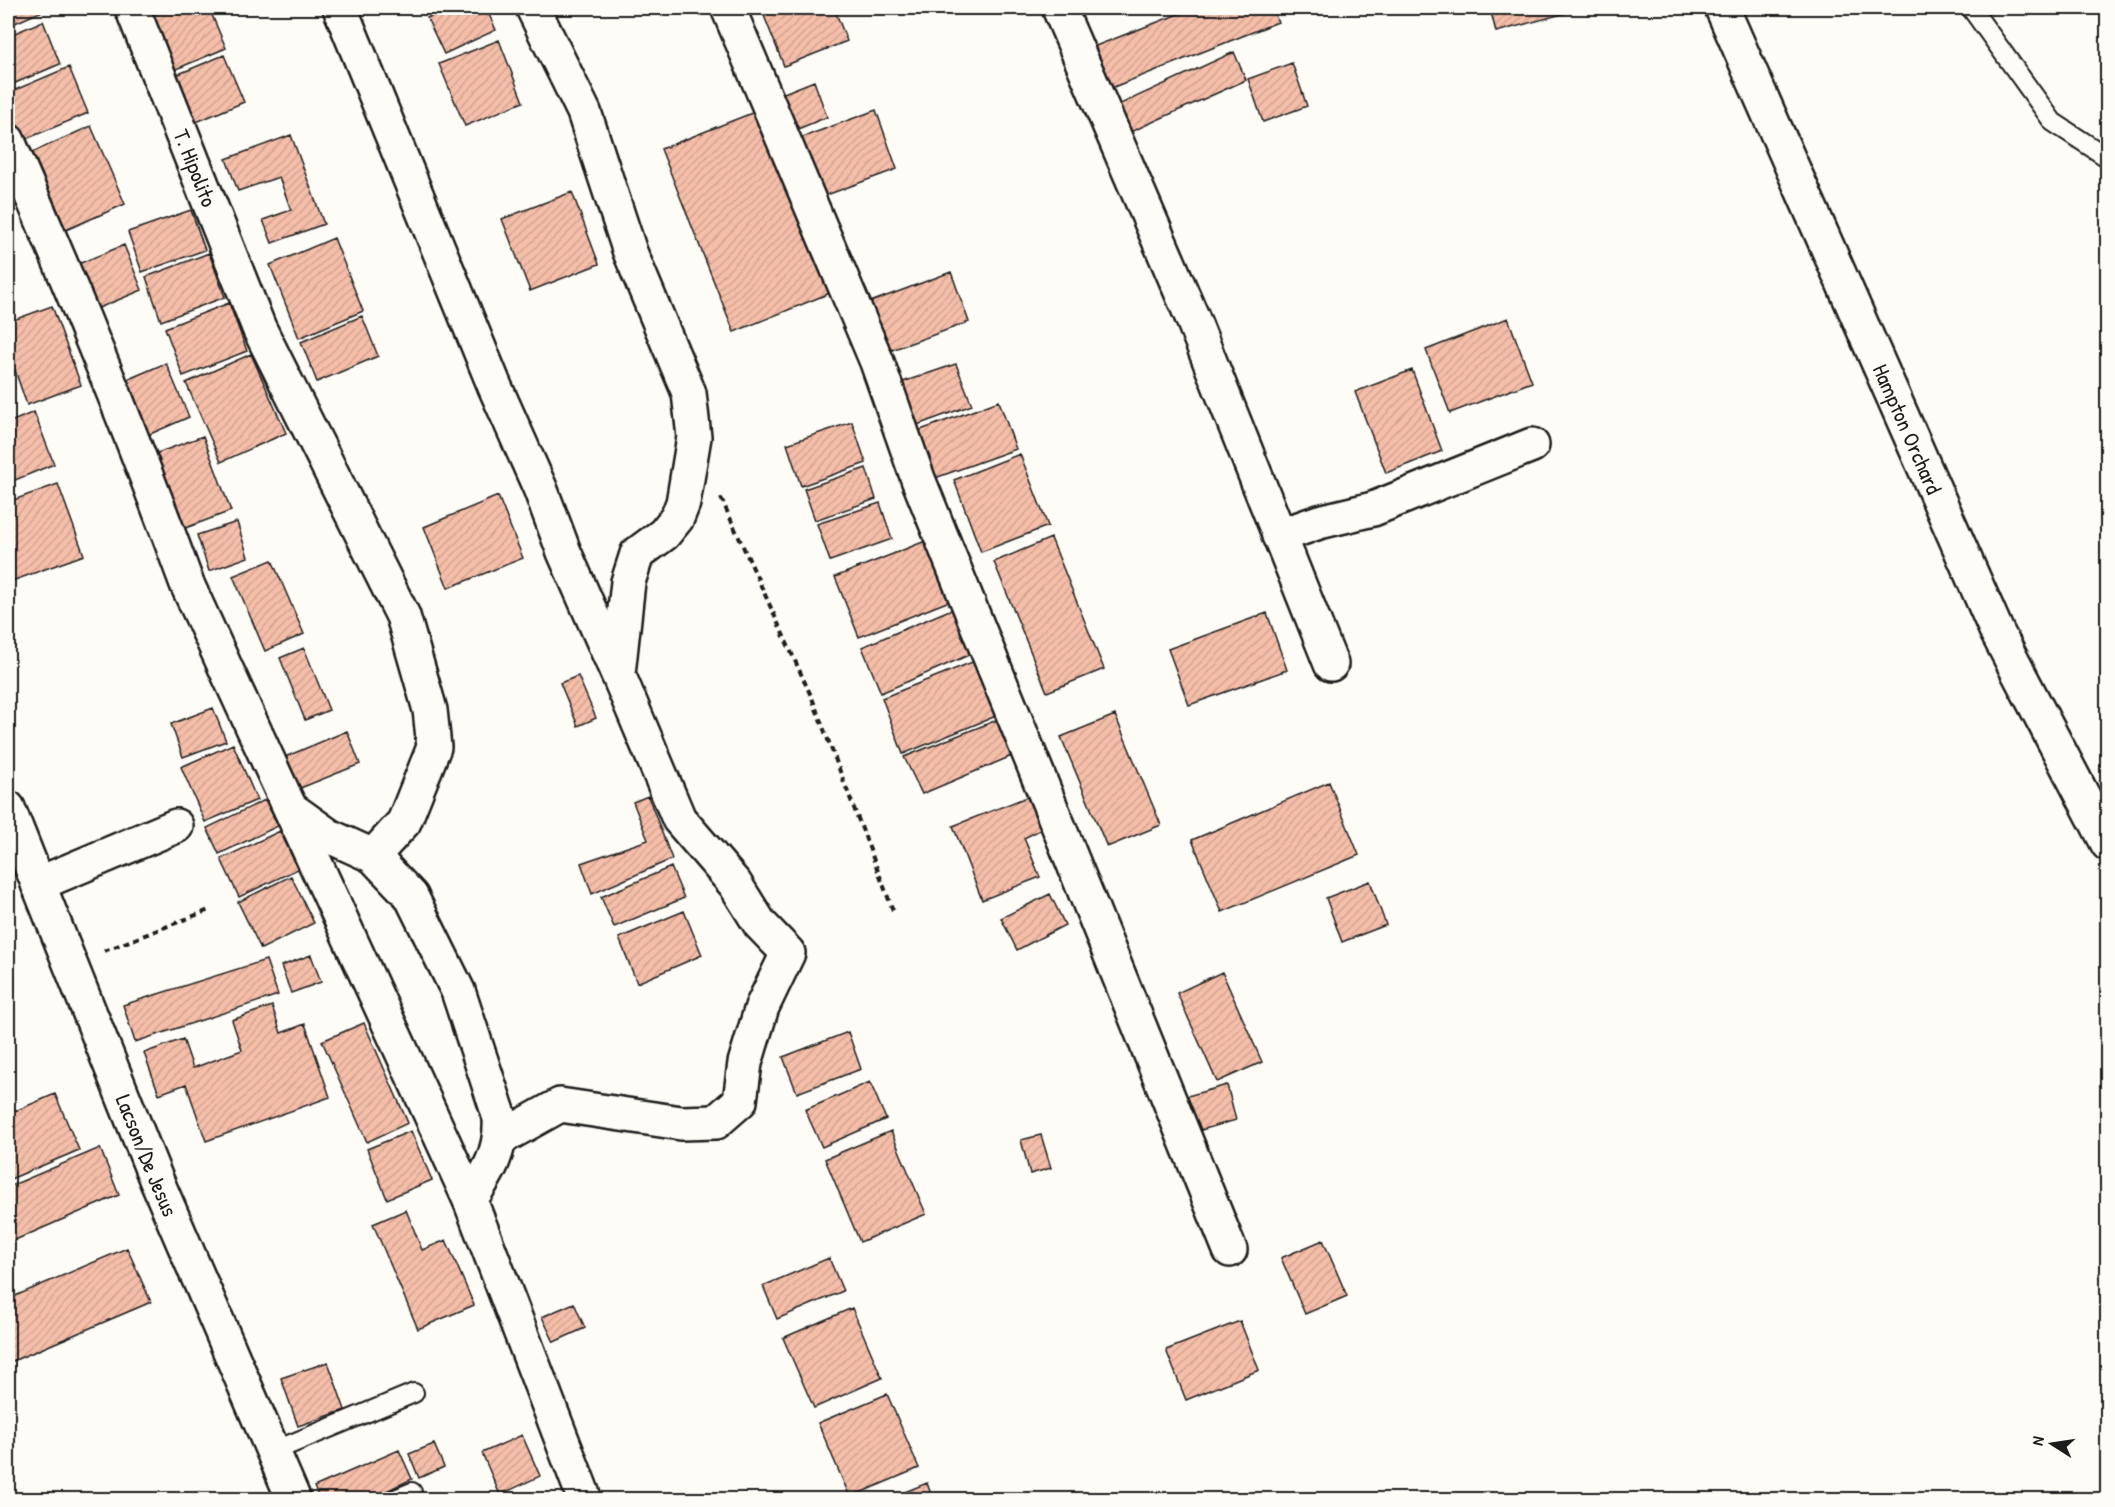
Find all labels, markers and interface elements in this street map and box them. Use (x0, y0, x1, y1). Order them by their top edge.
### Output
street label: T. Hipolito (167, 125, 224, 211)
street label: Hampton Orchard (1866, 359, 1949, 499)
street label: Lacson/De Jesus (109, 1090, 185, 1221)
north arrow (2022, 1414, 2082, 1474)
text: N (2026, 1434, 2049, 1447)

